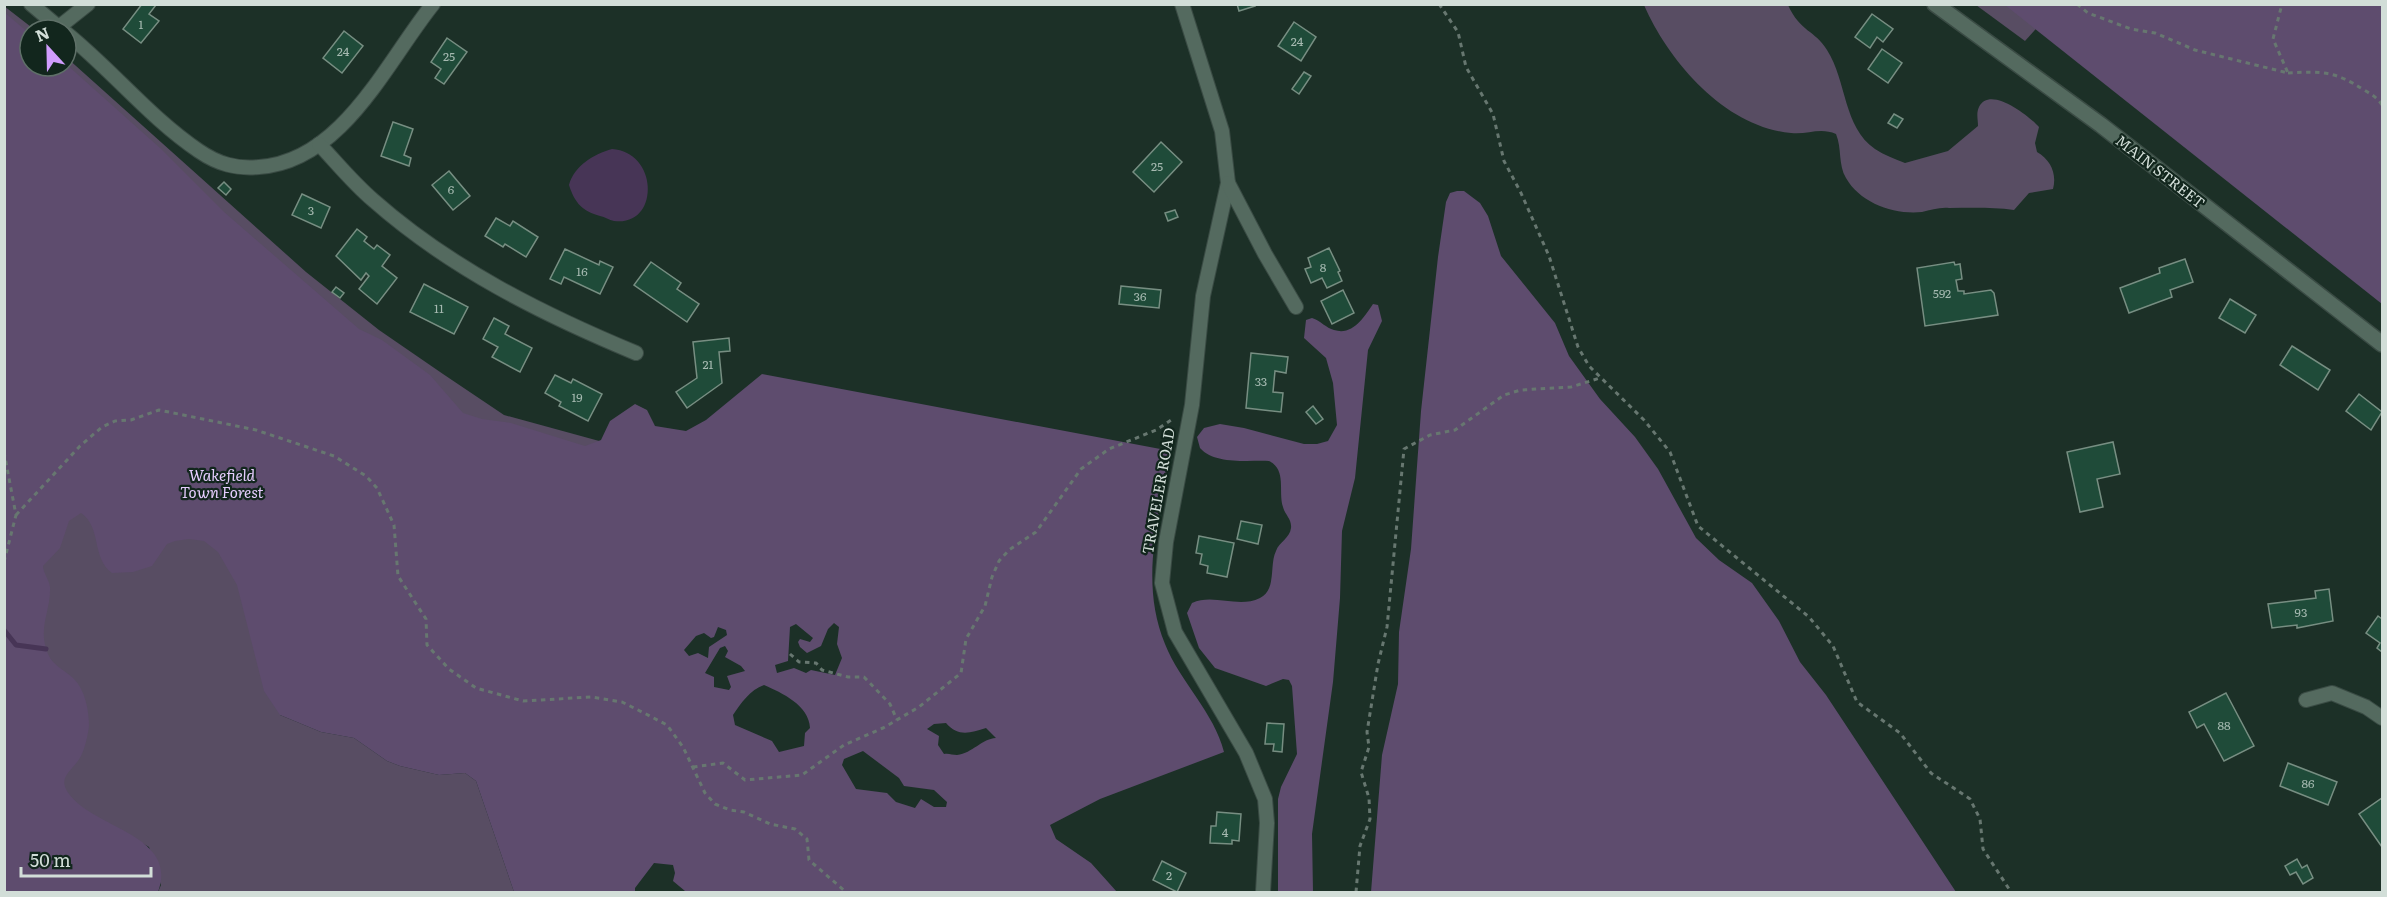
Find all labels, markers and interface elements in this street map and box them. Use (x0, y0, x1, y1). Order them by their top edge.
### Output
house number: 1 (139, 15, 144, 33)
north arrow (18, 18, 78, 78)
text: N (31, 20, 53, 47)
house number: 24 (1291, 32, 1304, 50)
house number: 24 (337, 42, 350, 60)
house number: 25 (443, 47, 455, 65)
street label: MAIN STREET (2111, 128, 2211, 213)
house number: 25 (1151, 157, 1163, 175)
house number: 6 (448, 180, 455, 198)
house number: 3 (308, 201, 314, 219)
house number: 8 (1320, 258, 1327, 276)
house number: 16 (576, 262, 588, 280)
house number: 592 (1933, 284, 1951, 302)
house number: 36 (1134, 287, 1147, 305)
house number: 11 (434, 299, 444, 317)
house number: 21 (703, 355, 714, 373)
house number: 33 (1255, 372, 1267, 390)
house number: 19 (571, 388, 583, 406)
street label: TRAVELER ROAD (1135, 425, 1180, 556)
park label: Wakefield Town Forest (180, 463, 264, 503)
house number: 93 (2295, 603, 2307, 621)
house number: 88 (2217, 716, 2231, 734)
house number: 86 (2301, 774, 2315, 792)
house number: 4 (1222, 823, 1229, 841)
scale bar (21, 840, 152, 878)
text: 50 m (30, 846, 71, 873)
house number: 2 (1166, 866, 1172, 884)

